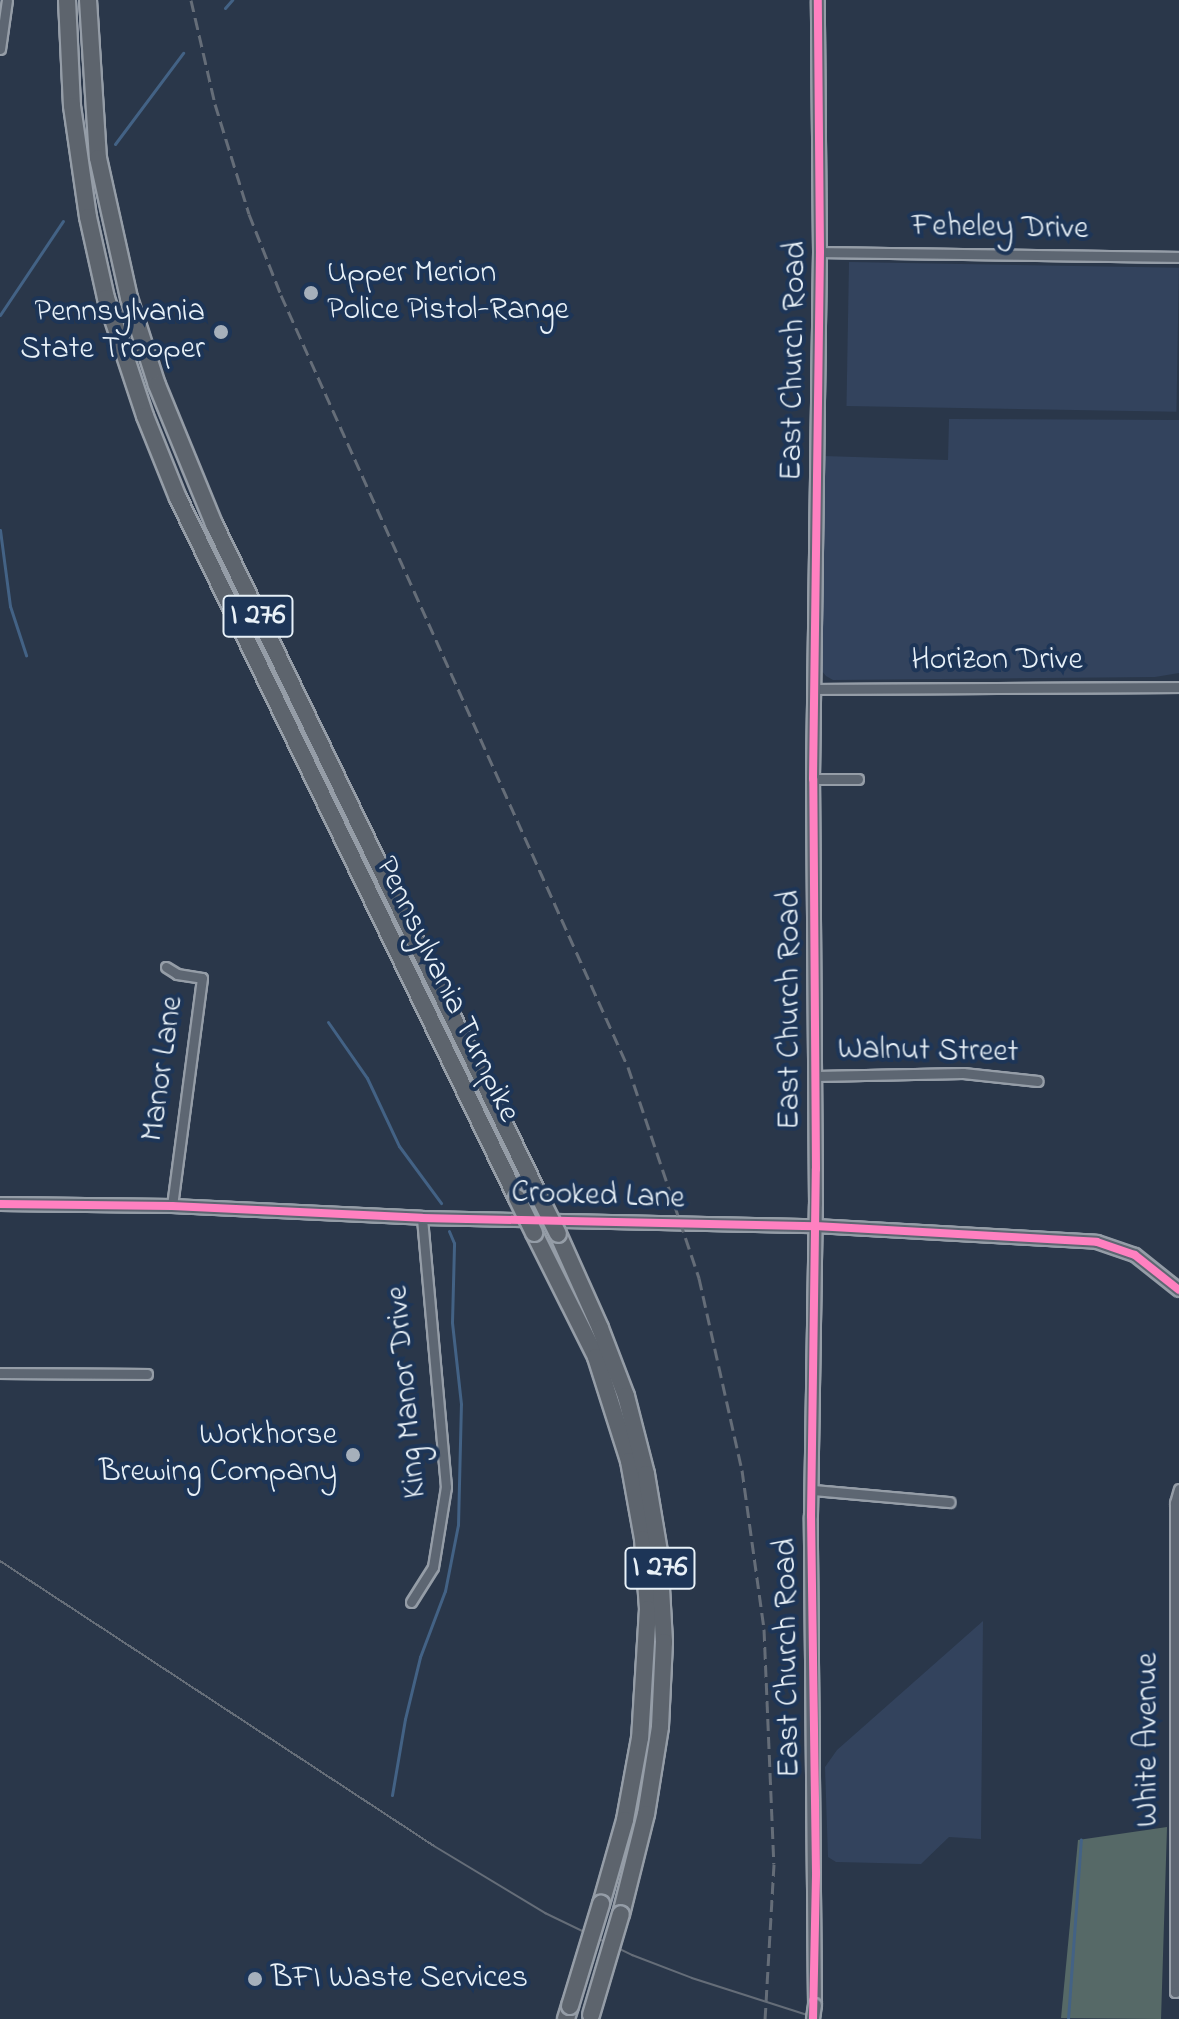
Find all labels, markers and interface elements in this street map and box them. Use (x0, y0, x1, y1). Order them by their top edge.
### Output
street label: Feheley Drive (911, 208, 1089, 250)
street label: East Church Road (774, 241, 816, 481)
place label: Upper Merion Police Pistol-Range (327, 256, 569, 331)
marker: Upper Merion Police Pistol-Range (302, 284, 320, 302)
place label: Pennsylvania State Trooper (20, 295, 205, 370)
marker: Pennsylvania State Trooper (212, 323, 230, 341)
road number: I 276 (222, 590, 294, 642)
street label: Horizon Drive (911, 642, 1083, 680)
street label: Pennsylvania Turnpike (365, 851, 527, 1129)
street label: East Church Road (772, 890, 810, 1130)
street label: Manor Lane (135, 994, 193, 1144)
street label: Walnut Street (837, 1031, 1019, 1073)
street label: Crooked Lane (511, 1175, 685, 1219)
street label: King Manor Drive (380, 1284, 436, 1500)
place label: Workhorse Brewing Company (99, 1418, 337, 1493)
marker: Workhorse Brewing Company (344, 1446, 362, 1464)
street label: East Church Road (768, 1538, 810, 1778)
road number: I 276 (624, 1542, 696, 1594)
street label: White Avenue (1130, 1653, 1168, 1827)
place label: BFI Waste Services (271, 1960, 528, 1998)
marker: BFI Waste Services (246, 1970, 264, 1988)

